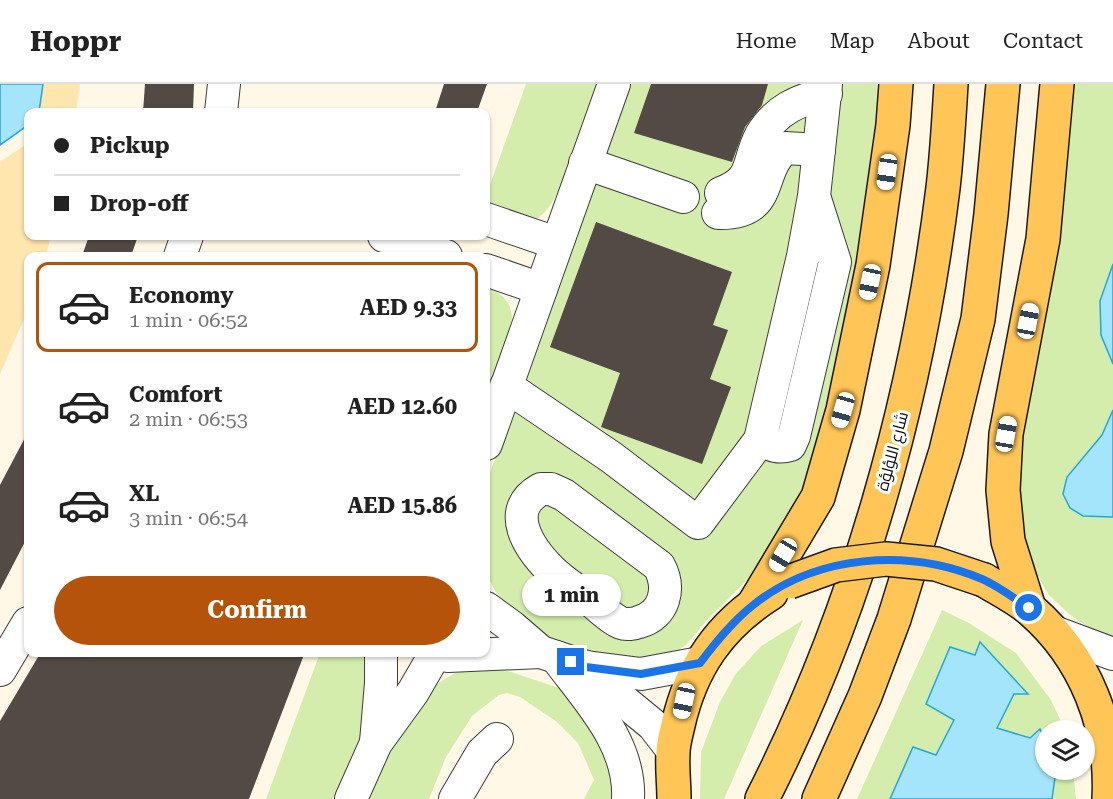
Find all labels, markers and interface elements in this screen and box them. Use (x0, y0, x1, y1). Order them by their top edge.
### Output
text: Hoppr (30, 25, 121, 58)
text: Home (736, 29, 797, 53)
text: Map (830, 29, 875, 53)
text: About (908, 29, 970, 53)
text: Contact (1003, 29, 1083, 53)
text: Pickup (90, 133, 170, 158)
car (876, 153, 898, 191)
text: Drop-off (90, 191, 188, 216)
car (857, 263, 883, 301)
icon: car (57, 280, 111, 334)
text: Economy (129, 283, 233, 308)
text: AED 9.33 (360, 295, 457, 320)
car (1016, 302, 1040, 340)
text: 1 min · 06:52 (129, 308, 248, 332)
icon: car (57, 379, 111, 433)
text: Comfort (129, 382, 222, 407)
car (829, 390, 857, 430)
text: AED 12.60 (347, 394, 457, 419)
text: 2 min · 06:53 (129, 407, 248, 431)
street label: شارع اللؤلؤة (873, 410, 914, 493)
car (994, 415, 1018, 453)
icon: car (57, 478, 111, 532)
text: XL (129, 481, 159, 506)
text: AED 15.86 (347, 493, 457, 518)
text: 3 min · 06:54 (129, 506, 248, 530)
car (766, 535, 800, 575)
callout: 1 min (522, 575, 620, 617)
button: Confirm (54, 576, 460, 645)
text: 1 min (544, 583, 599, 607)
route start (1015, 594, 1042, 621)
route end (557, 648, 584, 675)
car (671, 682, 697, 720)
map controls (1035, 720, 1095, 780)
button: layers (1035, 720, 1095, 780)

